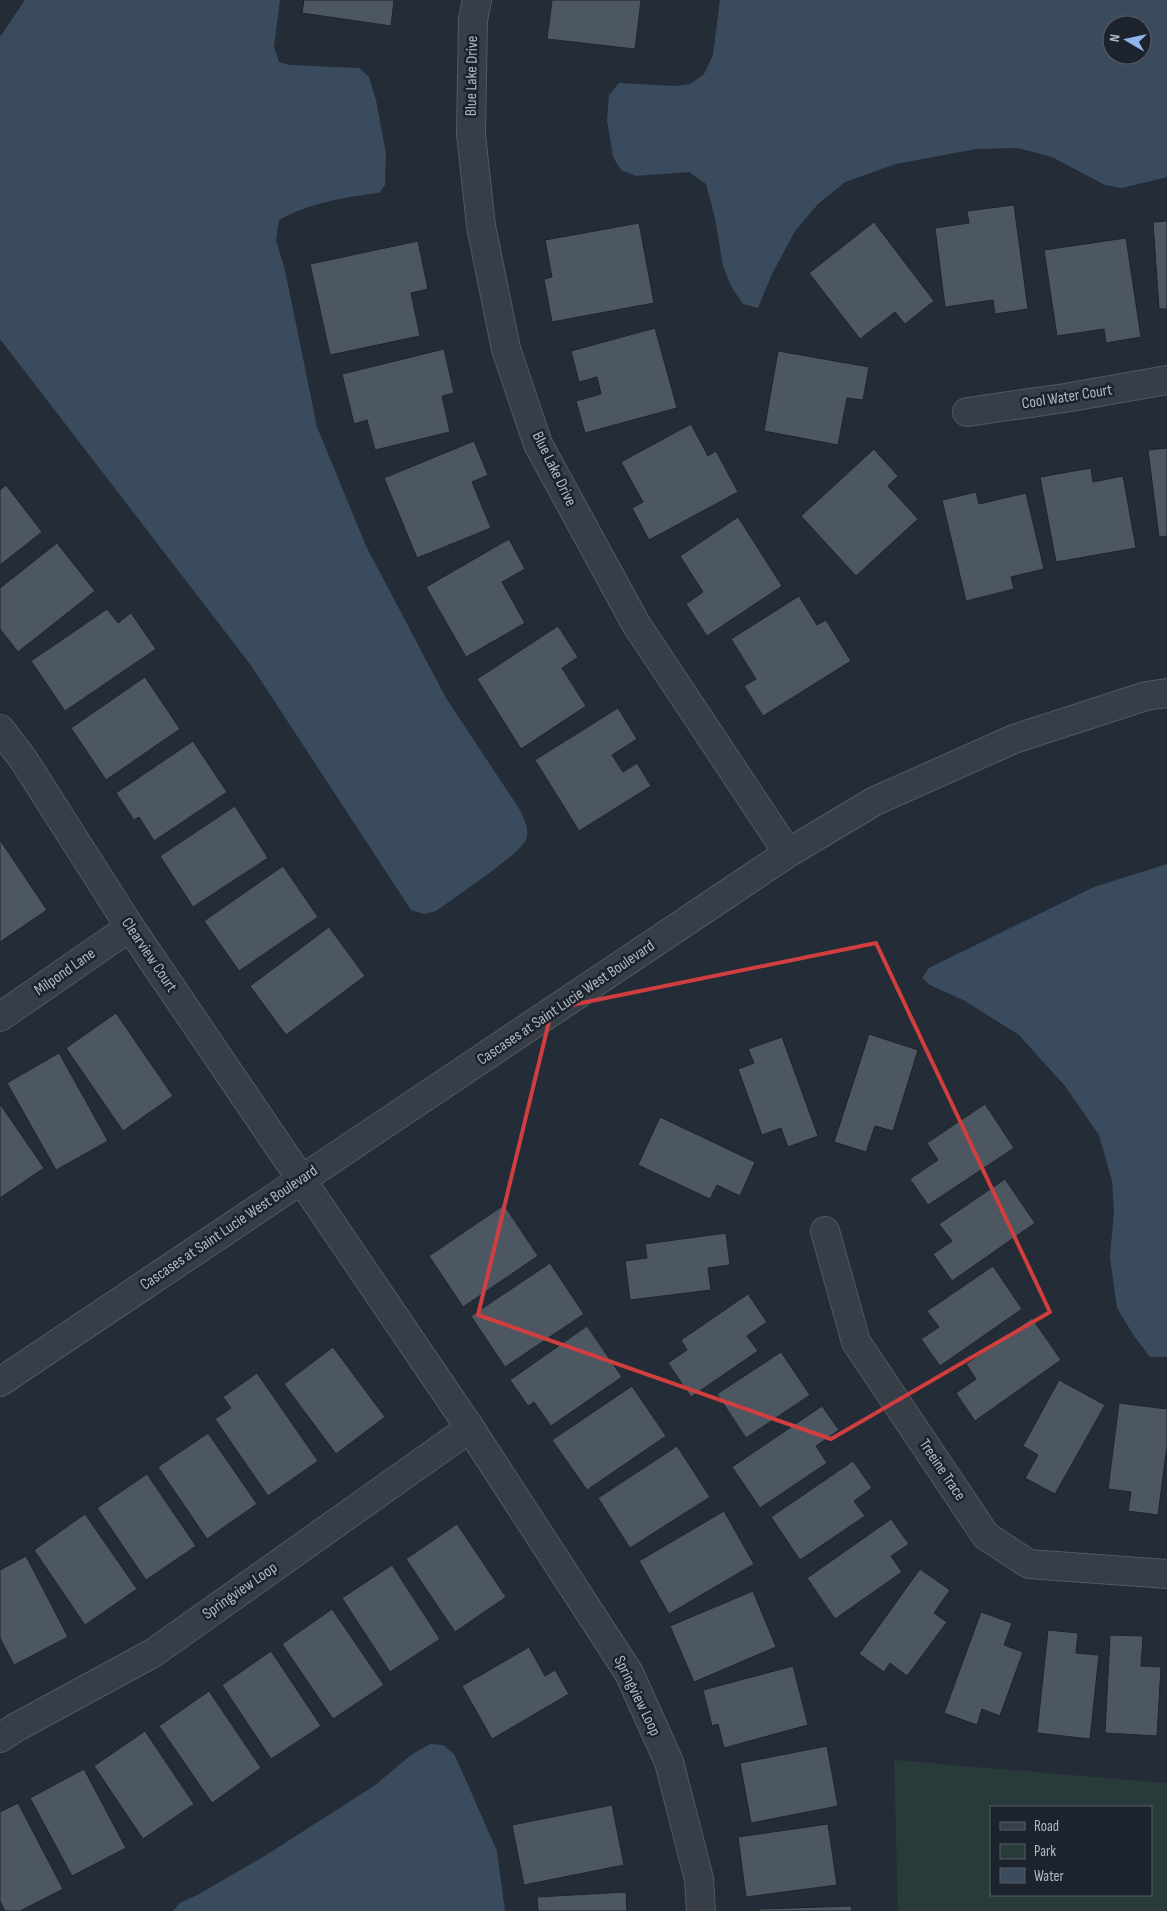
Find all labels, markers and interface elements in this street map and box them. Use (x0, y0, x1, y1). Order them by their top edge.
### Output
north arrow (1102, 15, 1152, 65)
text: N (1106, 33, 1124, 43)
street label: Blue Lake Drive (462, 36, 482, 116)
street label: Cool Water Court (1020, 380, 1114, 414)
street label: Blue Lake Drive (528, 429, 580, 509)
street label: Clearview Court (117, 914, 181, 996)
street label: Cascases at Saint Lucie West Boulevard (474, 936, 658, 1070)
street label: Milpond Lane (31, 944, 99, 1000)
street label: Cascases at Saint Lucie West Boulevard (137, 1161, 321, 1295)
street label: Treeine Trace (915, 1436, 969, 1504)
street label: Springview Loop (199, 1558, 281, 1624)
street label: Springview Loop (609, 1653, 665, 1739)
legend (990, 1806, 1152, 1896)
text: Road (1034, 1817, 1059, 1836)
text: Park (1034, 1842, 1056, 1861)
text: Water (1034, 1867, 1065, 1886)

